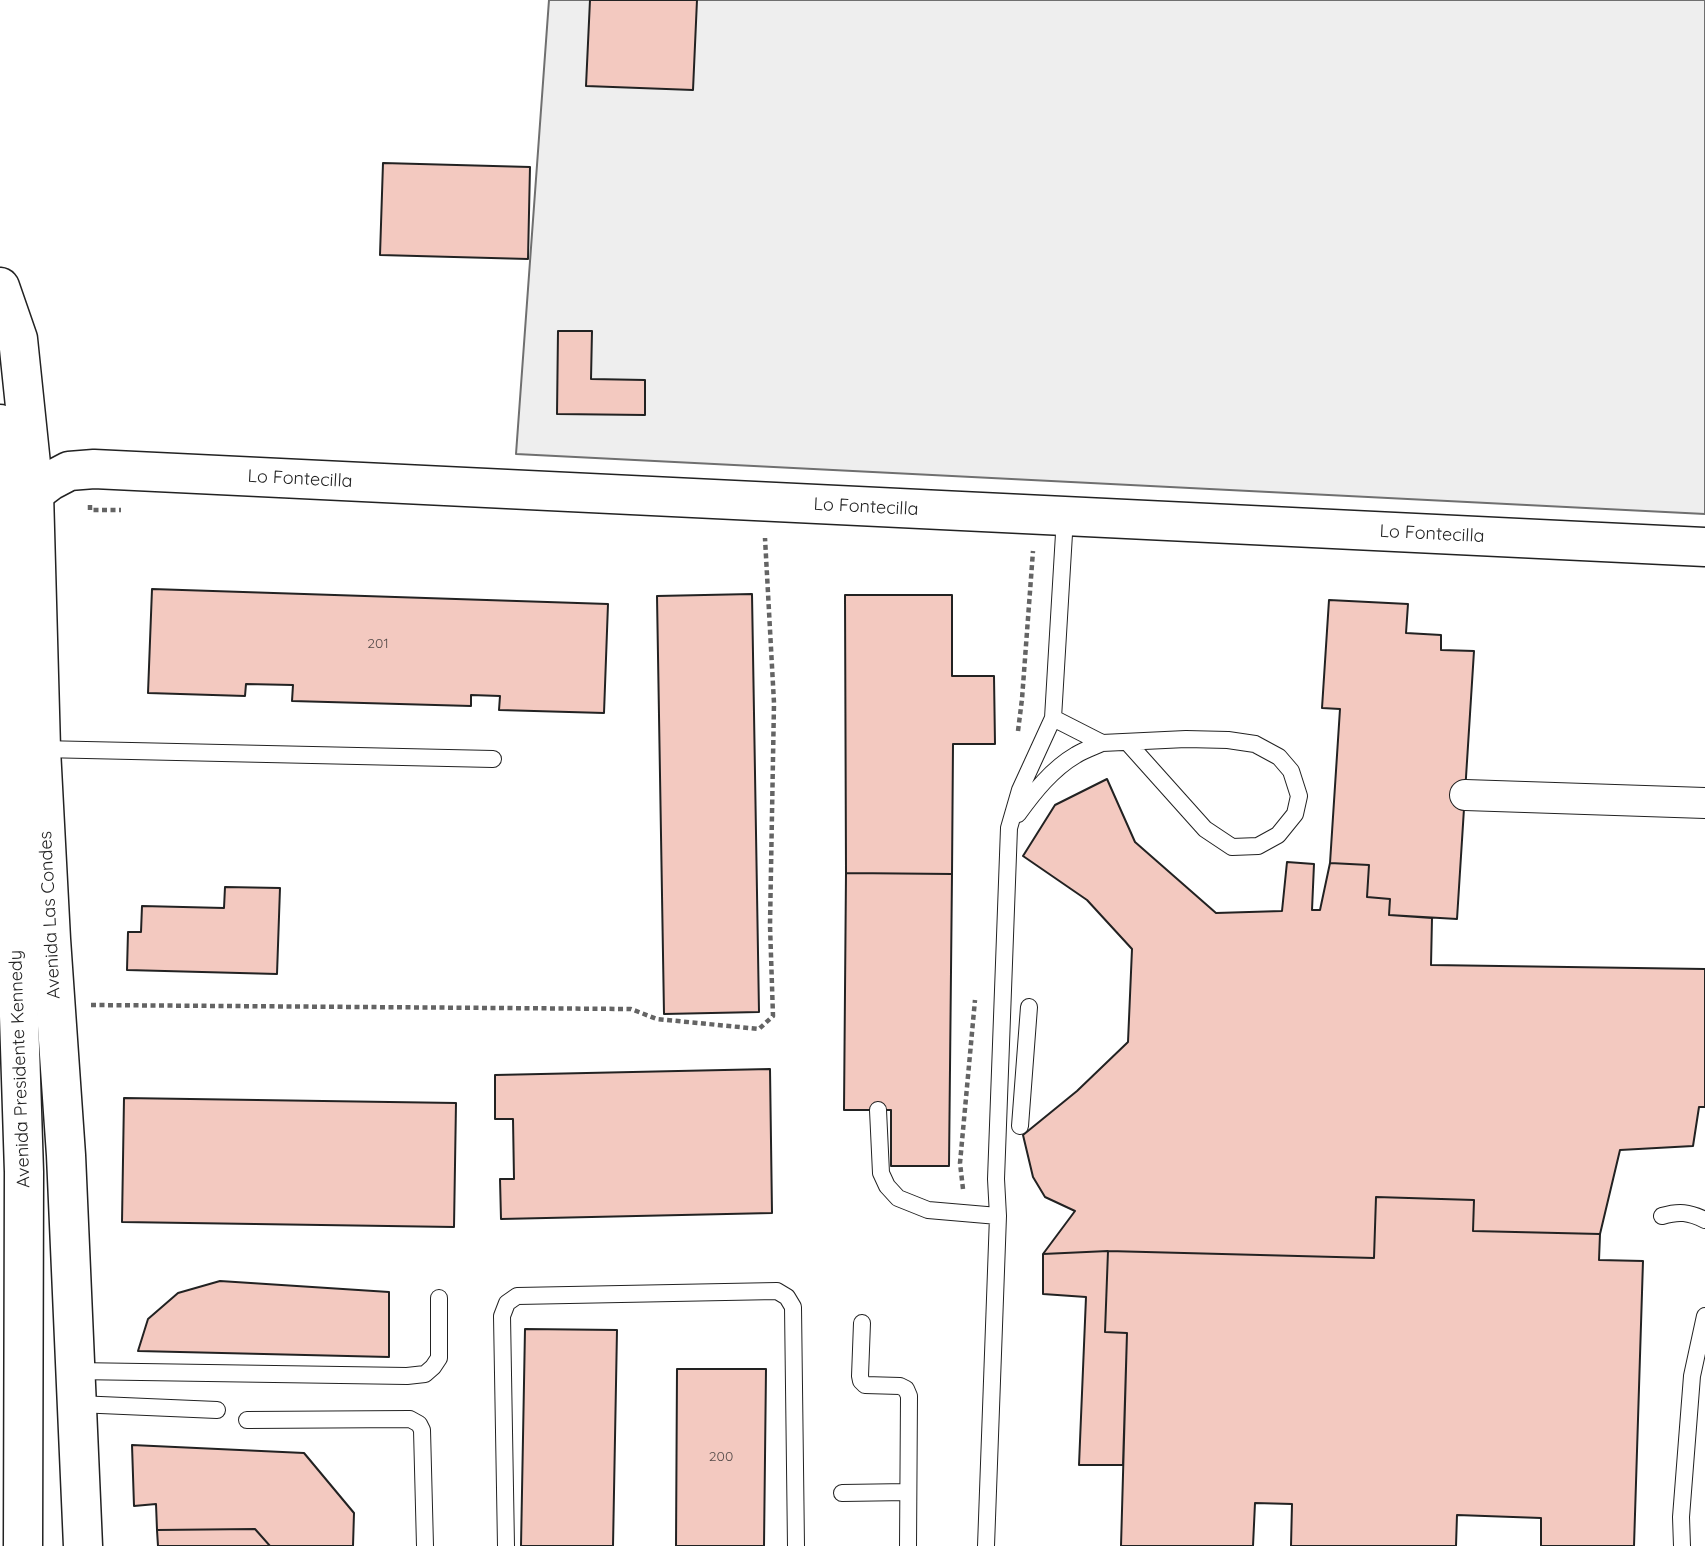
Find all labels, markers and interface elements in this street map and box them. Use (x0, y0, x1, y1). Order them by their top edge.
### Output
street label: Lo Fontecilla (247, 465, 353, 493)
street label: Lo Fontecilla (813, 493, 919, 521)
street label: Lo Fontecilla (1379, 520, 1485, 548)
house number: 201 (367, 636, 389, 652)
street label: Avenida Las Condes (35, 830, 65, 1000)
street label: Avenida Presidente Kennedy (5, 950, 35, 1188)
house number: 200 (709, 1449, 733, 1465)

